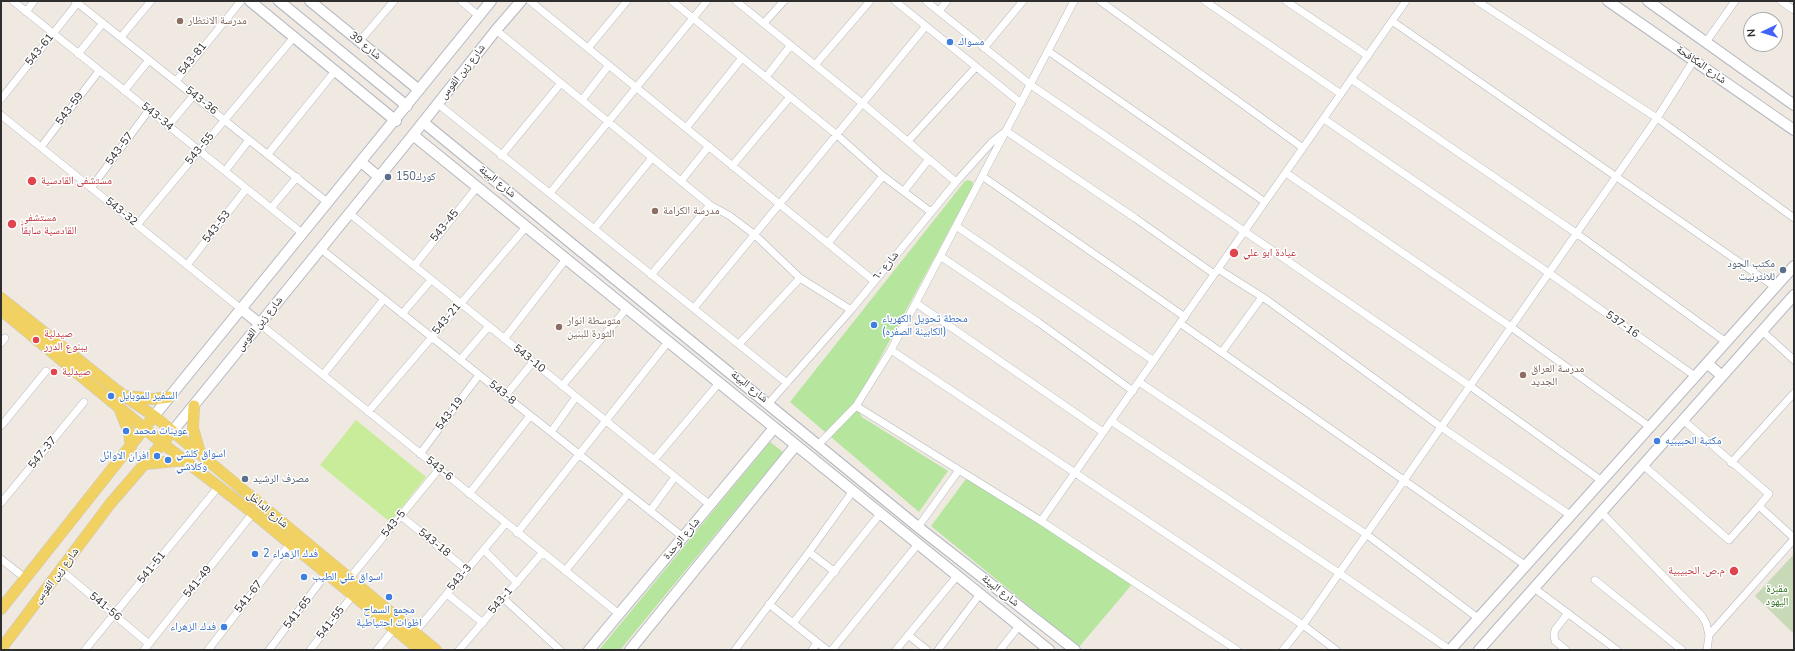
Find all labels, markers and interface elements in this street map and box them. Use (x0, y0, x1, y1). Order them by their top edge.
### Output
north arrow (1743, 12, 1783, 52)
place label: مدرسة الانتظار (188, 14, 247, 28)
marker: مدرسة الانتظار (175, 16, 185, 26)
text: N (1744, 28, 1759, 37)
street label: شارع 39 (346, 29, 384, 63)
street label: 543-61 (23, 31, 57, 69)
place label: مسواك (958, 35, 984, 49)
marker: مسواك (945, 37, 955, 47)
street label: 543-81 (176, 40, 210, 78)
street label: شارع زين القوس (437, 42, 489, 102)
street label: شارع المكافحة (1673, 43, 1729, 87)
street label: 543-36 (182, 84, 220, 118)
street label: 543-59 (53, 90, 87, 128)
street label: 543-34 (138, 100, 176, 134)
street label: 543-57 (103, 130, 137, 168)
street label: 543-55 (183, 130, 217, 168)
street label: شارع البيئة (476, 163, 518, 201)
place label: كورك150 (396, 170, 436, 184)
marker: كورك150 (383, 172, 393, 182)
place label: مستشفى القادسية (41, 174, 112, 188)
marker: مستشفى القادسية (26, 175, 38, 187)
street label: 543-32 (102, 195, 140, 229)
place label: مدرسة الكرامة (663, 204, 720, 218)
marker: مدرسة الكرامة (650, 206, 660, 216)
street label: 543-45 (428, 207, 462, 245)
street label: 543-53 (200, 208, 234, 246)
place label: مستشفى القادسية سابقاً (21, 211, 77, 237)
marker: مستشفى القادسية سابقاً (6, 218, 18, 230)
place label: عيادة ابو علي (1243, 246, 1297, 260)
marker: عيادة ابو علي (1228, 247, 1240, 259)
street label: شارع ٦٠ (870, 249, 902, 283)
place label: مكتب الجود للانترنيت (1727, 257, 1775, 283)
marker: مكتب الجود للانترنيت (1778, 265, 1788, 275)
street label: شارع زين القوس (234, 294, 286, 354)
street label: 543-21 (430, 300, 464, 338)
street label: 537-16 (1603, 309, 1641, 341)
place label: محطة تحويل الكهرباء (الكابينة الصفره) (882, 312, 968, 338)
place label: متوسطة انوار الثورة للبنين (567, 314, 621, 340)
marker: محطة تحويل الكهرباء (الكابينة الصفره) (869, 320, 879, 330)
marker: متوسطة انوار الثورة للبنين (554, 322, 564, 332)
place label: صيدلية يبنوع الدرر (44, 327, 87, 353)
marker: صيدلية يبنوع الدرر (31, 335, 41, 345)
street label: 543-10 (510, 342, 548, 376)
place label: مدرسة العراق الجديد (1531, 362, 1584, 388)
place label: صيدلية (62, 365, 91, 379)
marker: صيدلية (49, 367, 59, 377)
street label: شارع البيئة (728, 368, 770, 406)
marker: مدرسة العراق الجديد (1518, 370, 1528, 380)
street label: 543-8 (486, 378, 518, 408)
place label: السفير للموبايل (119, 389, 178, 403)
marker: السفير للموبايل (106, 391, 116, 401)
street label: 543-19 (433, 395, 467, 433)
place label: عوينات محمد (134, 424, 188, 438)
marker: عوينات محمد (121, 426, 131, 436)
street label: 547-37 (26, 434, 60, 472)
place label: مكتبة الحبيبيه (1665, 434, 1722, 448)
marker: مكتبة الحبيبيه (1652, 436, 1662, 446)
place label: اسواق كلشي وكلاشي (176, 447, 226, 473)
place label: افران الاوائل (100, 449, 149, 463)
marker: افران الاوائل (152, 451, 162, 461)
street label: 543-6 (423, 454, 455, 484)
marker: اسواق كلشي وكلاشي (163, 455, 173, 465)
place label: مصرف الرشيد (253, 472, 309, 486)
marker: مصرف الرشيد (240, 474, 250, 484)
street label: شارع الداخل (244, 489, 290, 531)
street label: 543-5 (379, 508, 409, 540)
street label: شارع الوحدة (661, 515, 703, 563)
street label: 543-18 (415, 526, 453, 560)
street label: شارع زين القوس (32, 545, 82, 607)
place label: فدك الزهراء 2 (263, 547, 318, 561)
street label: 541-51 (135, 549, 169, 587)
marker: فدك الزهراء 2 (250, 549, 260, 559)
street label: 543-3 (445, 562, 475, 594)
street label: 541-49 (181, 563, 215, 601)
place label: م.ص. الحبيبية (1668, 564, 1725, 578)
marker: م.ص. الحبيبية (1728, 565, 1740, 577)
place label: اسواق علي الطيب (312, 570, 383, 584)
marker: اسواق علي الطيب (299, 572, 309, 582)
street label: شارع البيئة (979, 572, 1021, 610)
street label: 541-67 (232, 578, 266, 616)
park label: مقبرة اليهود (1766, 582, 1788, 608)
street label: 543-1 (486, 585, 516, 617)
street label: 541-56 (86, 590, 124, 624)
marker: مجمع السماح اظوات احتياطية (384, 592, 394, 602)
street label: 541-65 (281, 594, 315, 632)
place label: مجمع السماح اظوات احتياطية (356, 603, 422, 629)
street label: 541-55 (314, 604, 348, 642)
place label: فدك الزهراء (170, 620, 216, 634)
marker: فدك الزهراء (219, 622, 229, 632)

